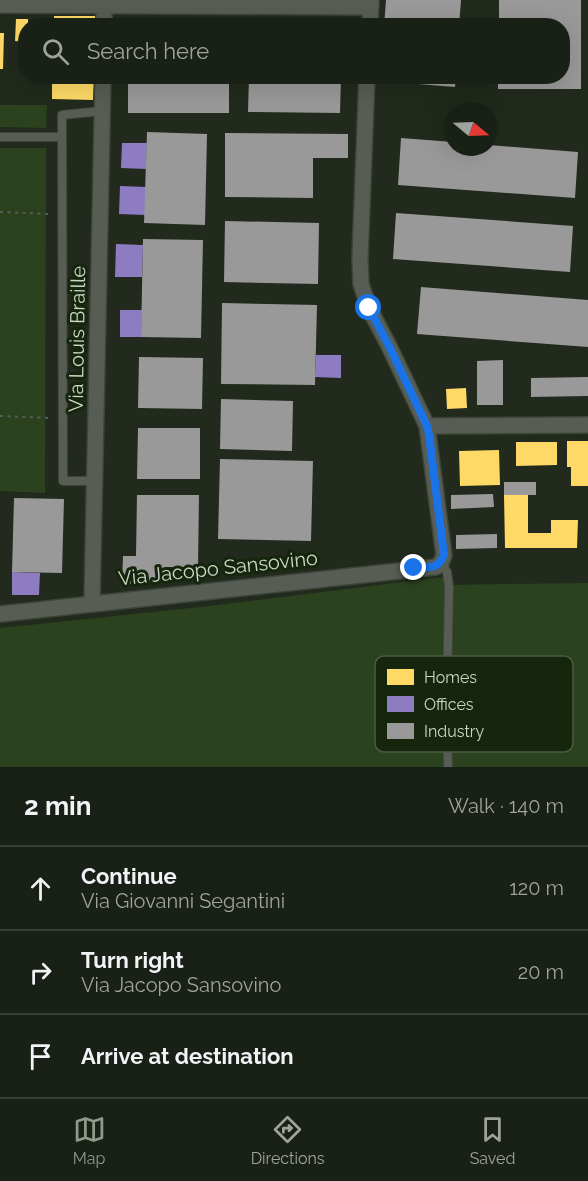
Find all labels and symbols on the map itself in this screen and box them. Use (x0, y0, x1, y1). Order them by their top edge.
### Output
north arrow (444, 102, 498, 156)
street label: Via Louis Braille (64, 265, 90, 412)
route start (355, 294, 381, 320)
street label: Via Jacopo Sansovino (117, 546, 319, 590)
route end (400, 554, 426, 580)
legend (375, 656, 573, 752)
text: Homes (424, 668, 477, 687)
text: Offices (424, 695, 474, 714)
text: Industry (424, 722, 484, 741)

